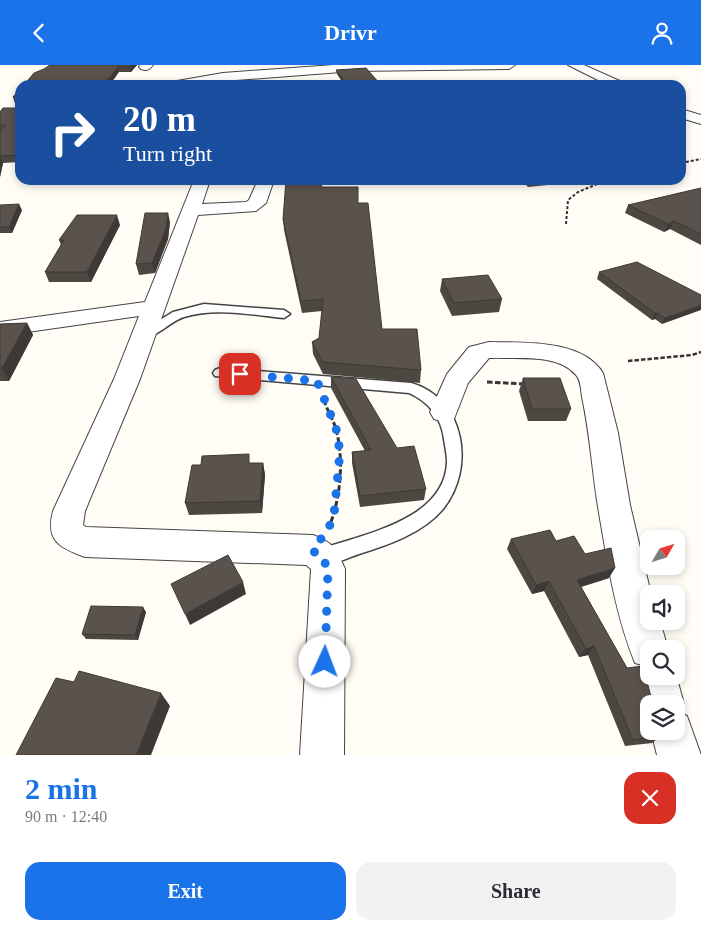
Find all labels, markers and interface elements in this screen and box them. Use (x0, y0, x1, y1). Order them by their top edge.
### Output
icon: back (25, 19, 53, 47)
icon: person (648, 19, 676, 47)
text: Drivr (324, 20, 377, 45)
icon: right (40, 100, 105, 165)
text: 20 m (123, 100, 196, 139)
text: Turn right (123, 141, 212, 166)
pin (219, 353, 261, 395)
icon: arrive (226, 360, 254, 388)
north arrow (640, 530, 685, 575)
map controls (640, 530, 685, 740)
button: sound (640, 585, 685, 630)
position arrow (298, 635, 350, 687)
button: search (640, 640, 685, 685)
button: layers (640, 695, 685, 740)
text: 2 min (25, 772, 98, 805)
button: close (624, 772, 676, 824)
text: 90 m · 12:40 (25, 808, 107, 825)
button: Exit (25, 862, 346, 920)
button: Share (356, 862, 676, 920)

